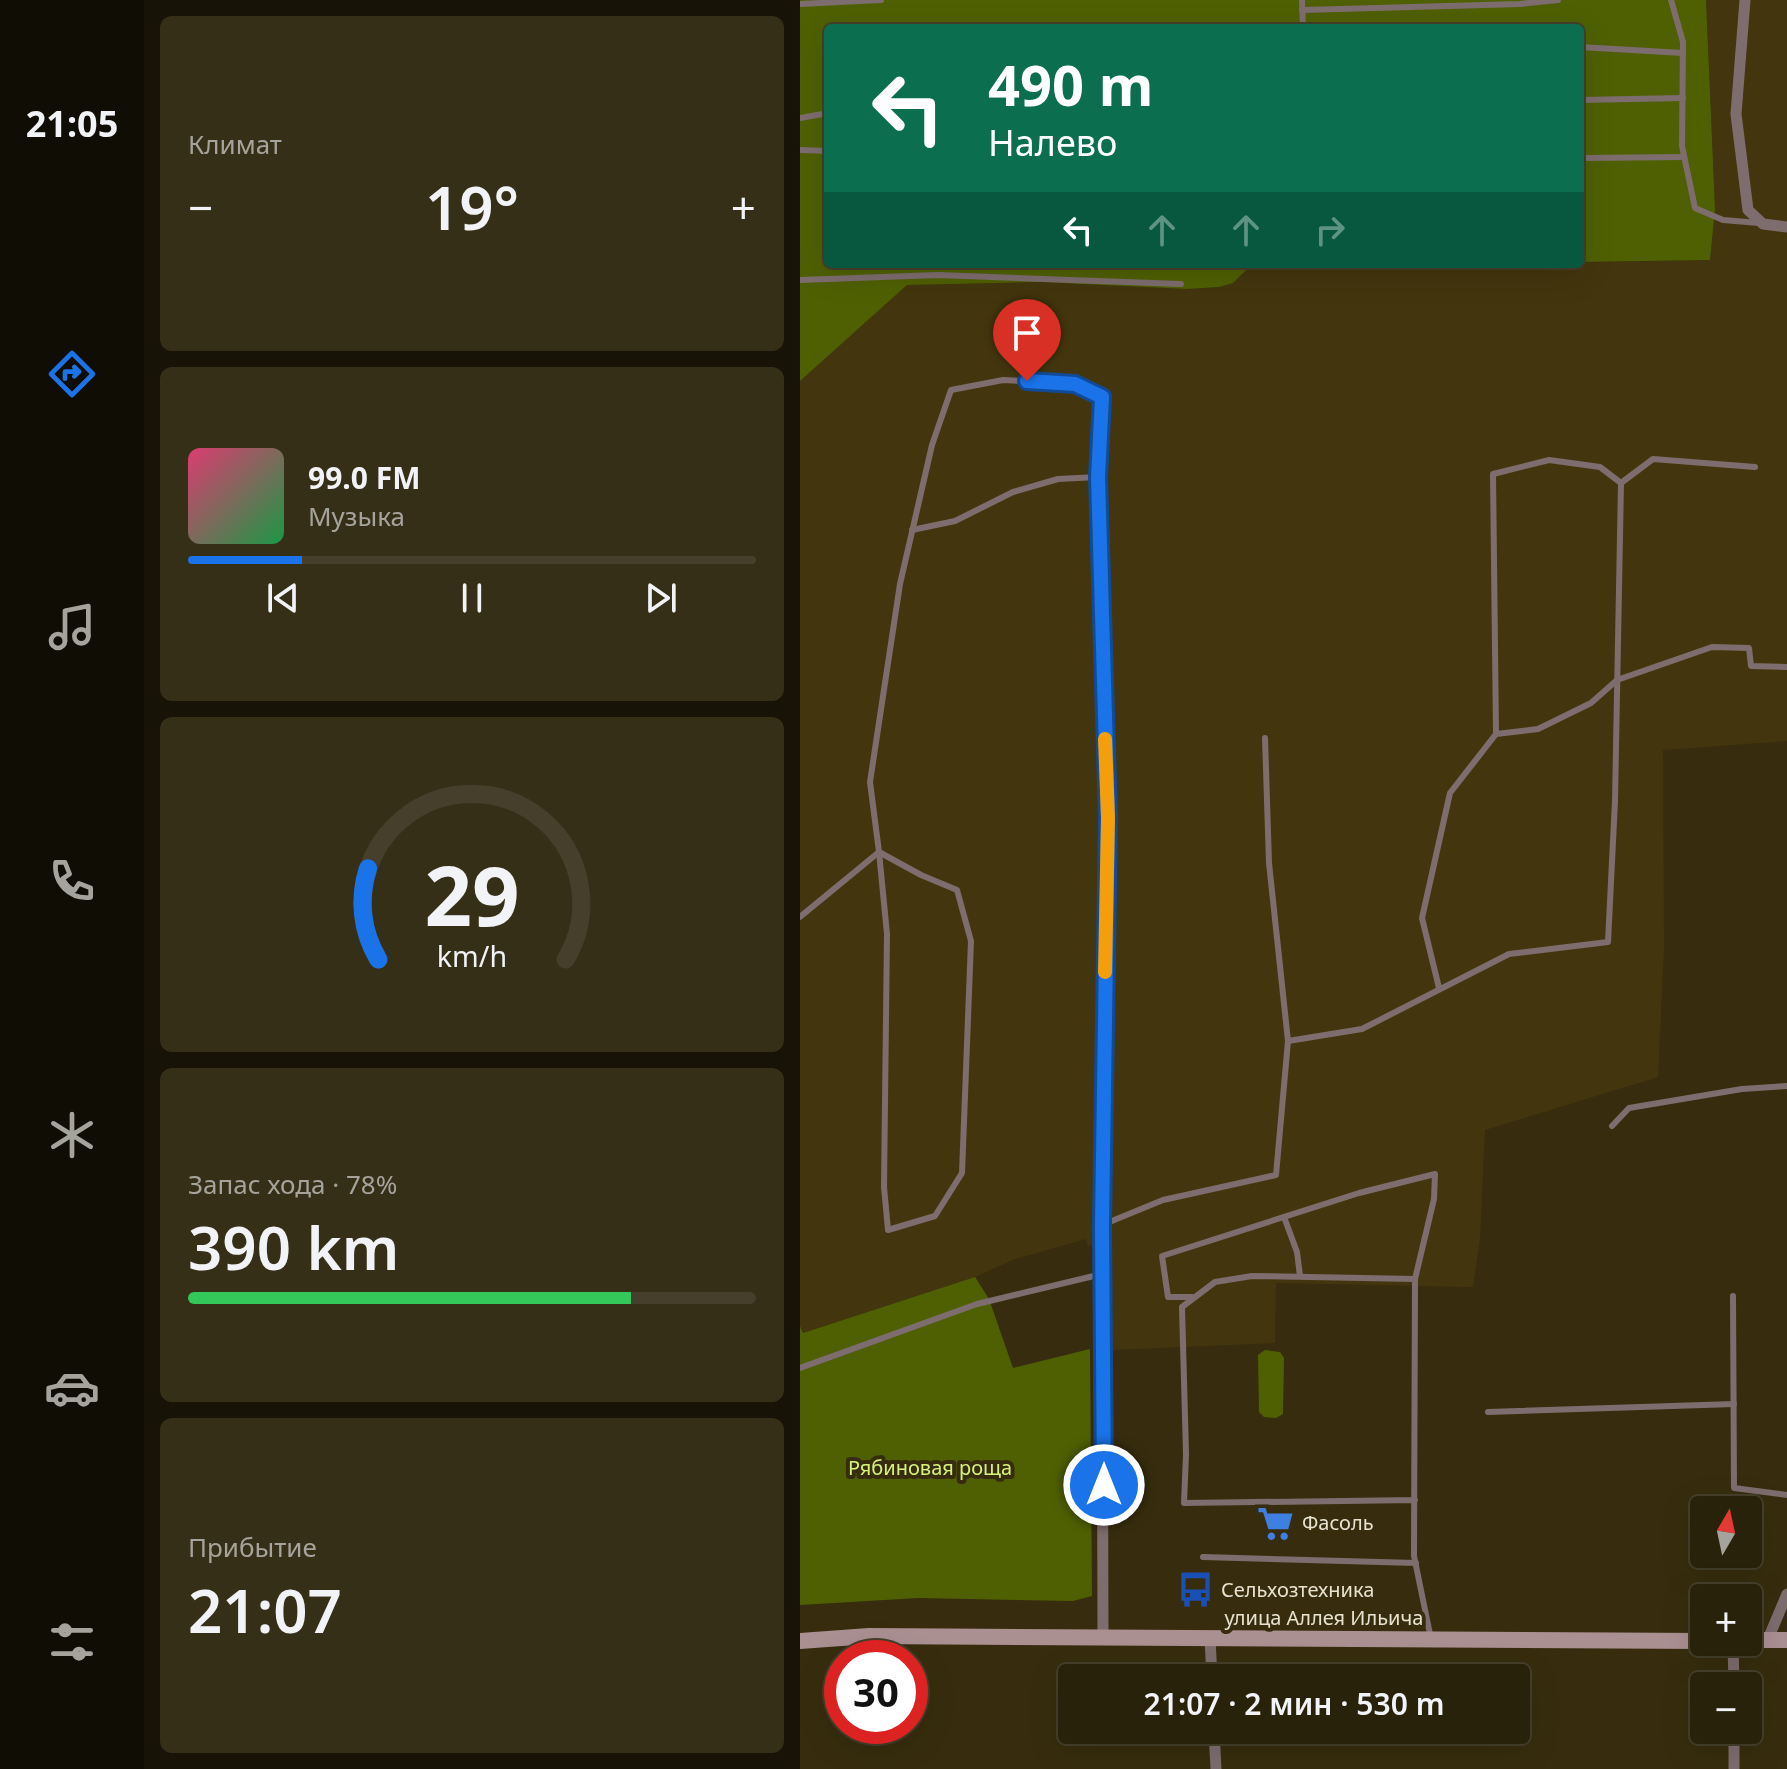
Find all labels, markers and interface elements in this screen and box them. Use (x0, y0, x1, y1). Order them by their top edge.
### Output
text: 490 m (988, 46, 1153, 122)
icon: left (856, 56, 960, 160)
text: 21:05 (26, 99, 118, 148)
text: Налево (988, 118, 1117, 167)
text: Климат (188, 126, 282, 162)
text: 19° (425, 166, 519, 248)
text: − (188, 177, 213, 237)
text: + (731, 177, 756, 237)
icon: left (1056, 208, 1100, 252)
icon: ahead (1140, 208, 1184, 252)
icon: ahead (1224, 208, 1268, 252)
icon: right (1308, 208, 1352, 252)
pin (993, 299, 1061, 381)
icon: arrive (1005, 311, 1049, 355)
icon: directions (44, 346, 100, 402)
text: 99.0 FM (308, 457, 420, 498)
text: Музыка (308, 498, 405, 534)
icon: previous (261, 576, 305, 620)
icon: pause (450, 576, 494, 620)
icon: next (639, 576, 683, 620)
icon: music (44, 599, 100, 655)
text: 29 (424, 837, 520, 950)
icon: phone (44, 853, 100, 909)
text: km/h (437, 937, 507, 976)
icon: climate (44, 1107, 100, 1163)
text: Запас хода · 78% (188, 1166, 397, 1202)
text: 390 km (188, 1206, 399, 1288)
icon: car (44, 1360, 100, 1416)
position arrow (1062, 1443, 1146, 1527)
park label: Рябиновая роща (848, 1454, 1012, 1481)
north arrow (1690, 1496, 1762, 1568)
map controls (1690, 1496, 1762, 1744)
supermarket icon: Фасоль (1257, 1504, 1295, 1542)
place label: Фасоль (1302, 1509, 1374, 1536)
text: Прибытие (188, 1529, 317, 1565)
text: 21:07 (188, 1569, 342, 1651)
bus stop icon: Сельхозтехника (1176, 1571, 1214, 1609)
place label: Сельхозтехника (1221, 1576, 1374, 1603)
button: + (1690, 1584, 1762, 1656)
street label: улица Аллея Ильича (1225, 1604, 1423, 1631)
icon: filters (44, 1614, 100, 1670)
speed limit sign: 30 (824, 1640, 928, 1744)
button: − (1690, 1672, 1762, 1744)
text: 21:07 · 2 мин · 530 m (1144, 1683, 1444, 1724)

